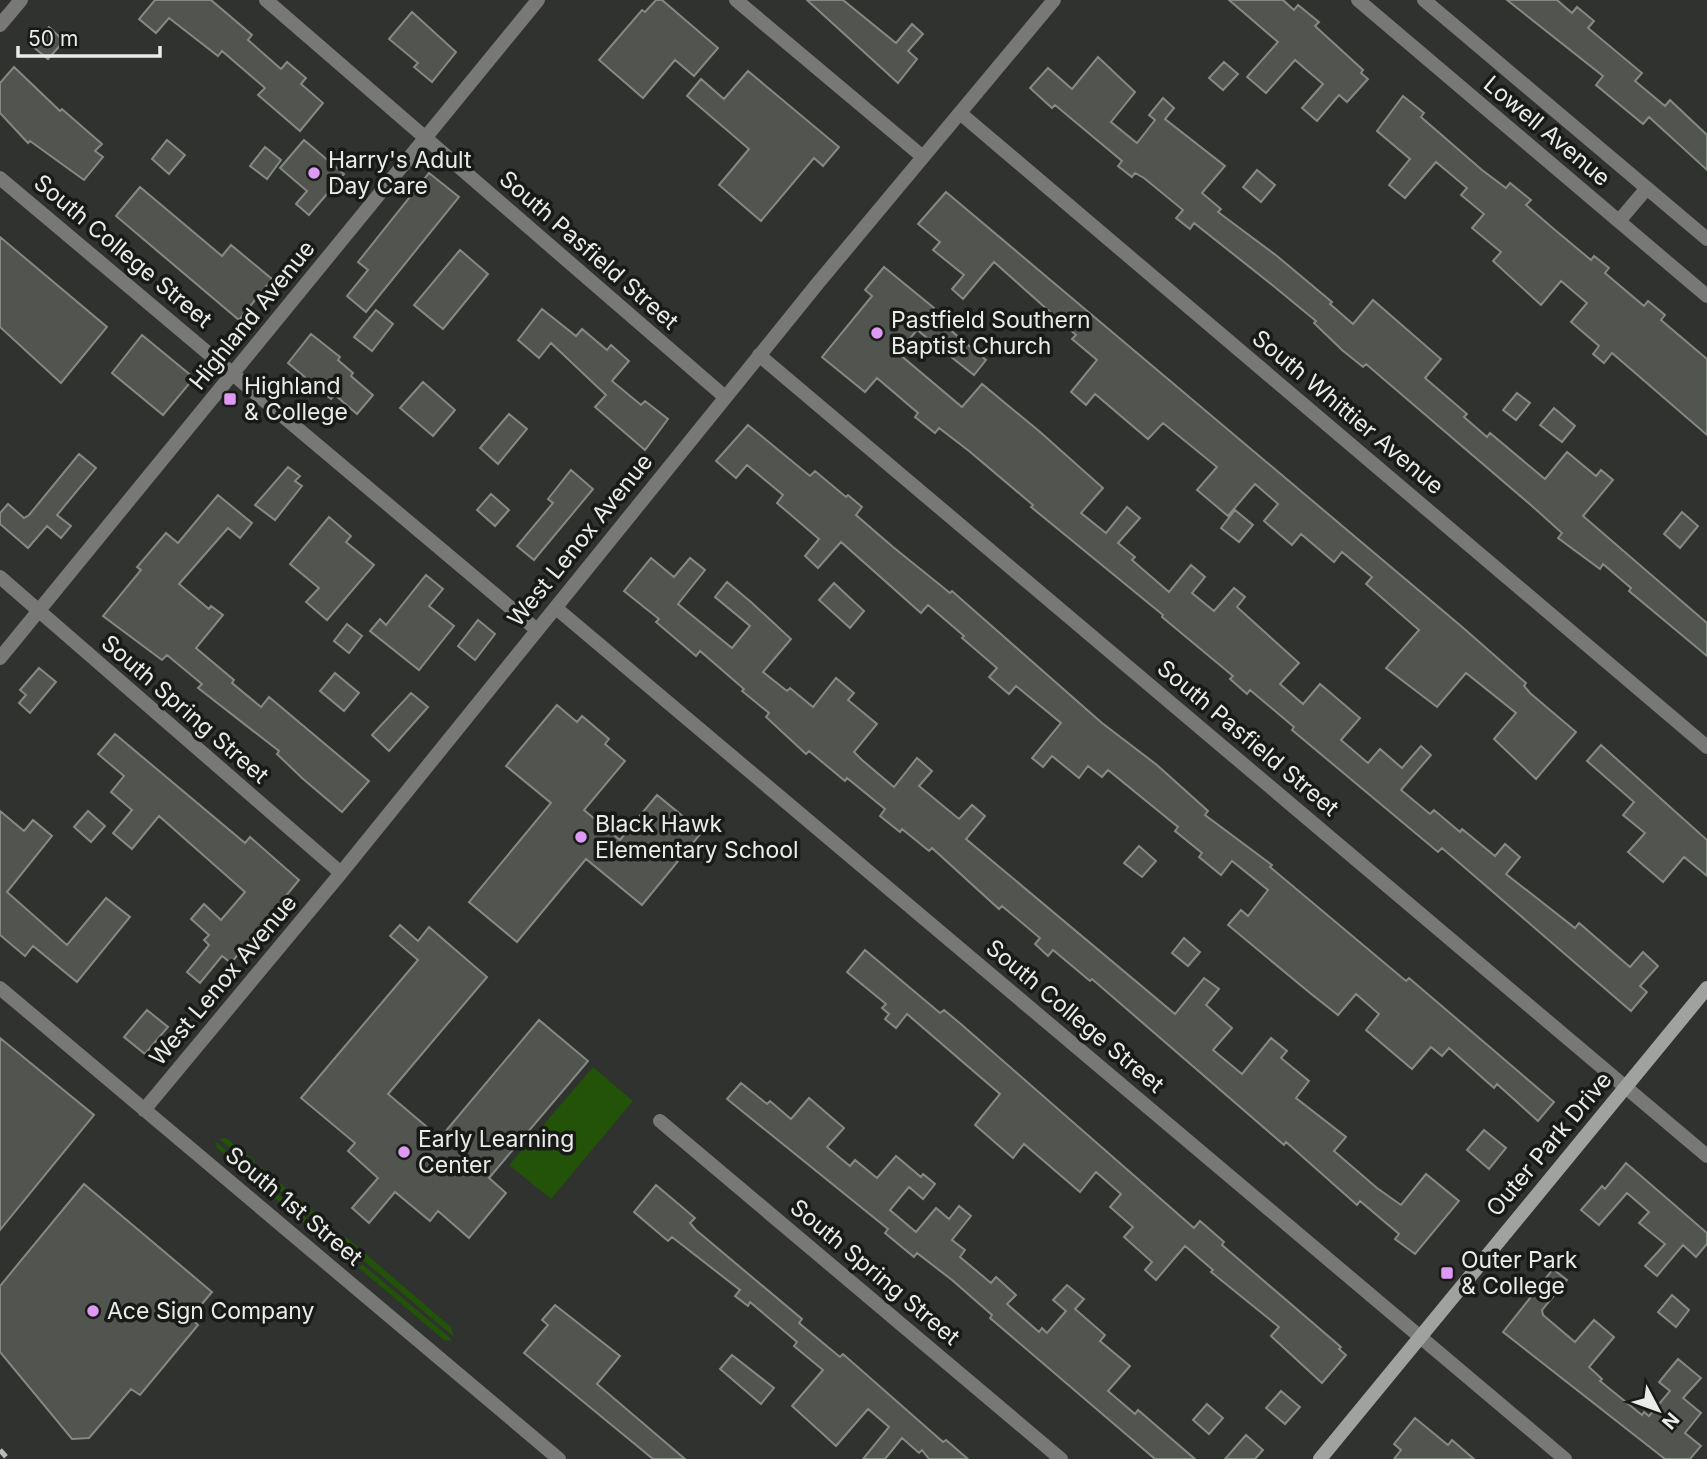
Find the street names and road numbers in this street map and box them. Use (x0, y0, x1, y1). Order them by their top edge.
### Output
street label: Lowell Avenue (1478, 70, 1616, 192)
street label: South Pasfield Street (494, 165, 685, 336)
street label: South College Street (28, 168, 218, 334)
street label: Highland Avenue (183, 235, 321, 395)
street label: South Whittier Avenue (1247, 324, 1449, 500)
street label: West Lenox Avenue (502, 448, 658, 632)
street label: South Spring Street (96, 629, 275, 789)
street label: South Pasfield Street (1152, 654, 1345, 822)
street label: West Lenox Avenue (143, 889, 303, 1071)
street label: South College Street (980, 933, 1170, 1099)
street label: Outer Park Drive (1480, 1066, 1618, 1222)
street label: South 1st Street (220, 1141, 369, 1272)
street label: South Spring Street (785, 1193, 966, 1351)

